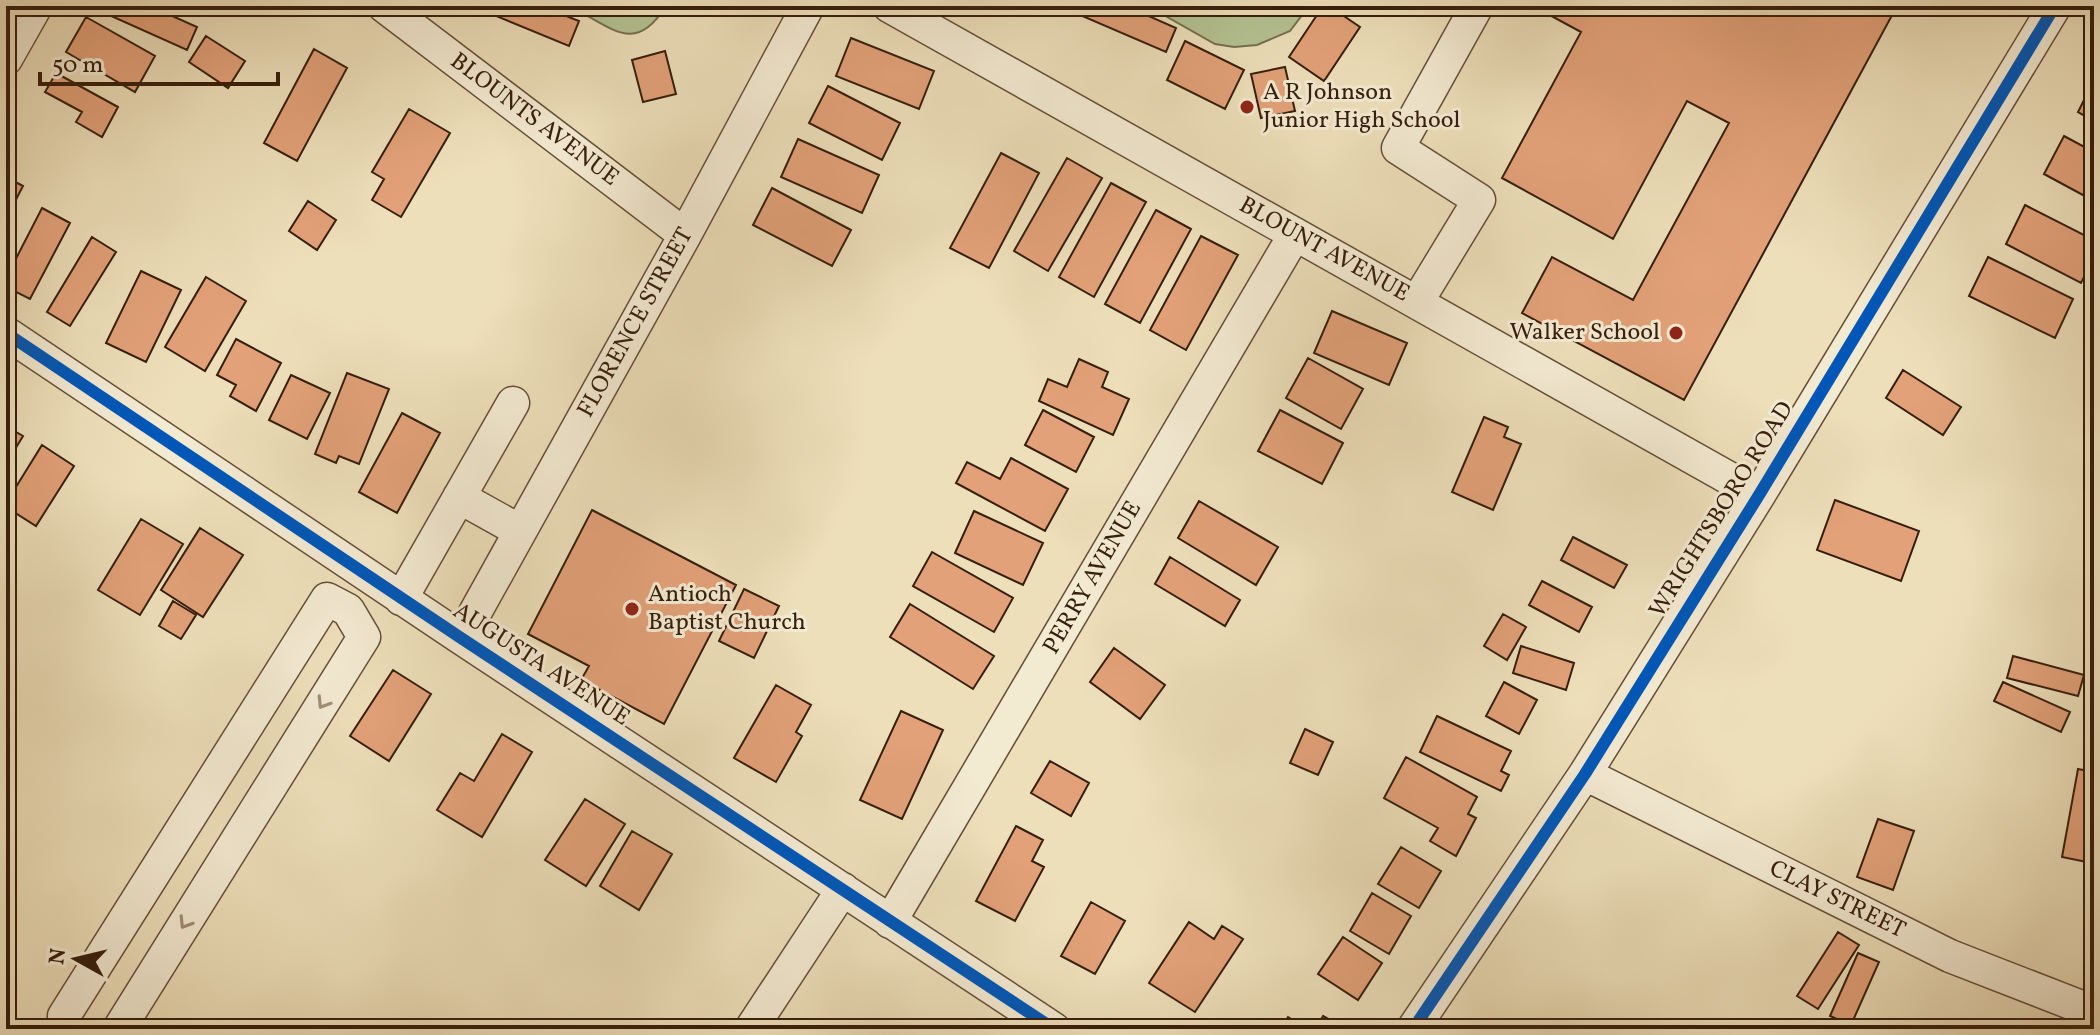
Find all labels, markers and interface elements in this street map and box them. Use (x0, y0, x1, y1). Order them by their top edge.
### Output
scale bar (40, 36, 278, 86)
street label: BLOUNTS AVENUE (442, 45, 626, 195)
text: 50 m (52, 49, 104, 83)
place label: A R Johnson Junior High School (1263, 76, 1460, 138)
marker: A R Johnson Junior High School (1238, 98, 1256, 116)
street label: BLOUNT AVENUE (1232, 189, 1416, 311)
street label: FLORENCE STREET (570, 222, 702, 424)
place label: Walker School (1509, 316, 1660, 350)
marker: Walker School (1667, 324, 1685, 342)
street label: WRIGHTSBORO ROAD (1641, 395, 1803, 625)
street label: PERRY AVENUE (1035, 495, 1151, 661)
place label: Antioch Baptist Church (648, 578, 806, 640)
street label: AUGUSTA AVENUE (446, 595, 636, 735)
marker: Antioch Baptist Church (623, 600, 641, 618)
one-way arrow (317, 694, 332, 709)
street label: CLAY STREET (1763, 852, 1911, 948)
one-way arrow (179, 915, 194, 929)
north arrow (36, 919, 116, 999)
text: N (42, 946, 75, 967)

